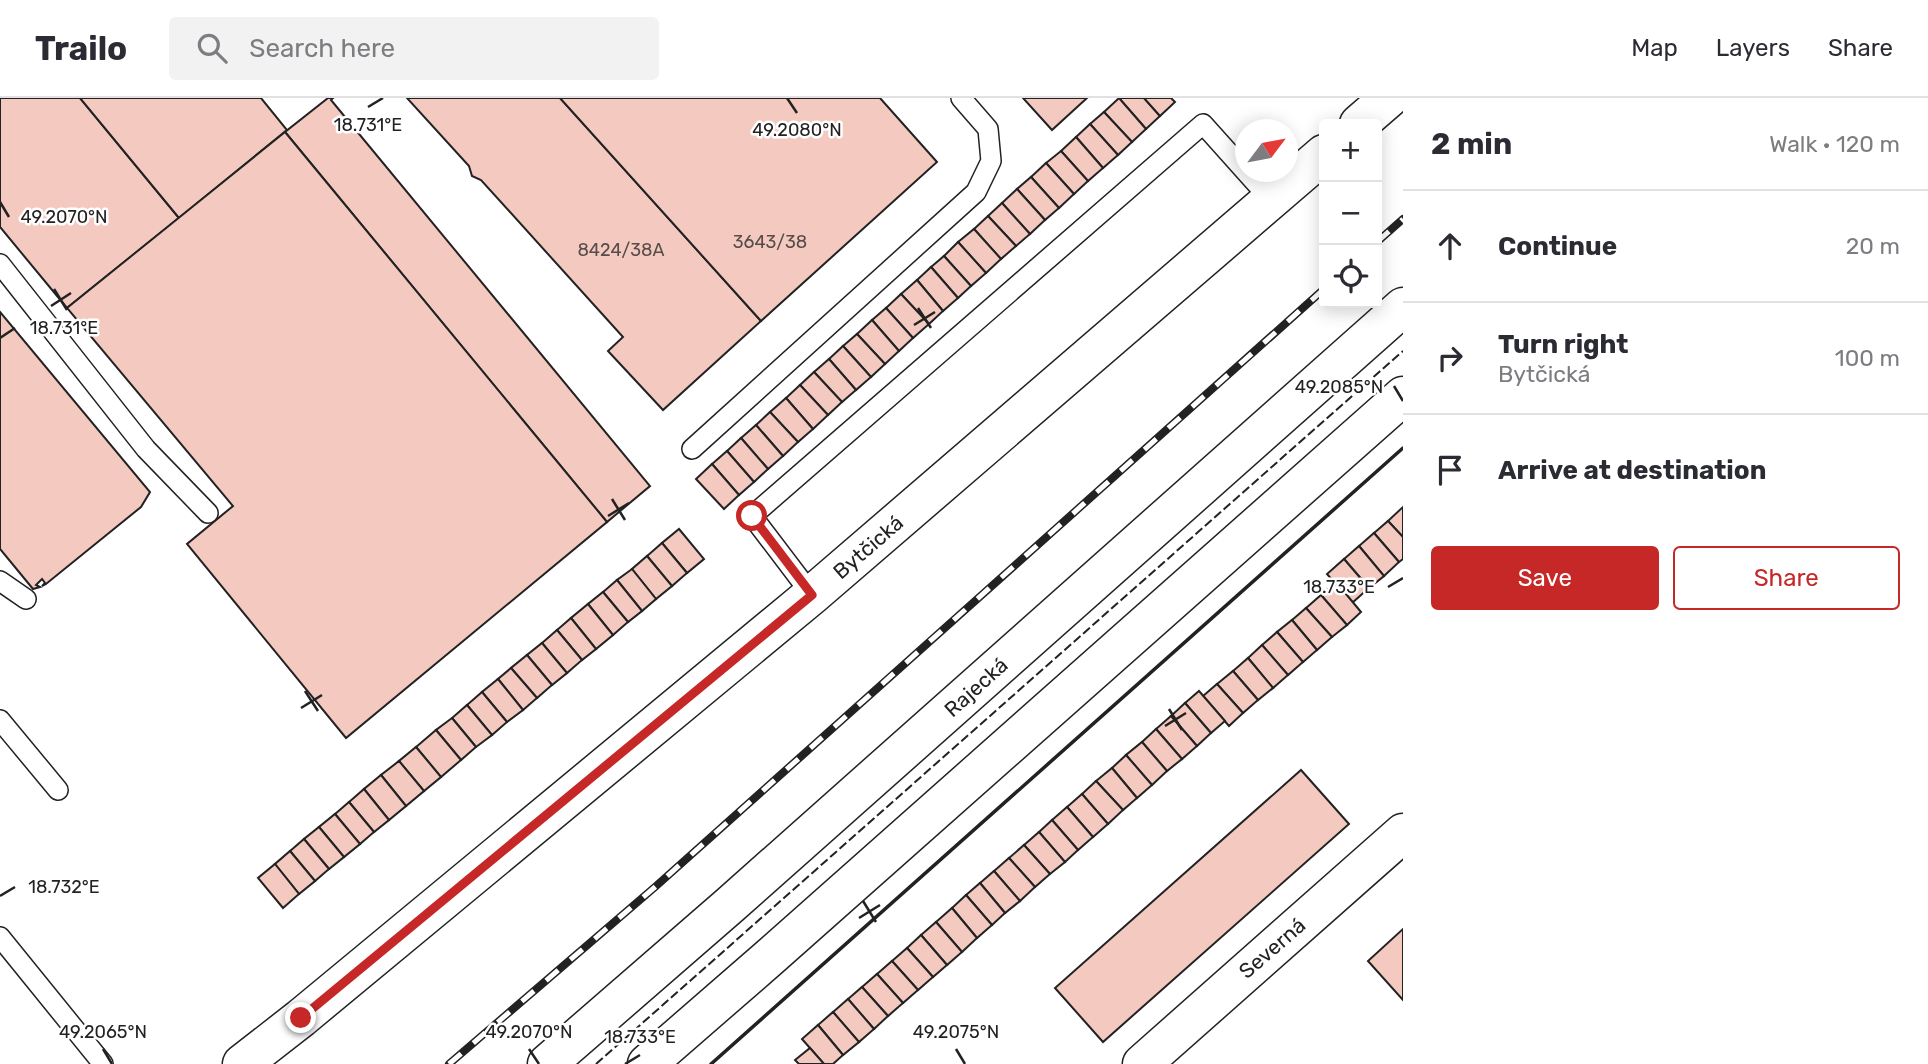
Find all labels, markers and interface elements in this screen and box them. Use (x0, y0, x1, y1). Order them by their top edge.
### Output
search box (169, 17, 659, 80)
text: Trailo (35, 29, 127, 68)
icon: search (193, 29, 231, 67)
text: Search here (249, 33, 395, 64)
text: Map (1631, 34, 1678, 62)
text: Layers (1716, 34, 1790, 62)
text: Share (1828, 34, 1893, 62)
text: 18.731°E (334, 114, 402, 136)
text: 49.2080°N (752, 119, 842, 141)
north arrow (1235, 119, 1298, 182)
map controls (1319, 119, 1382, 308)
button: + (1319, 119, 1382, 182)
text: 2 min (1431, 126, 1512, 162)
text: Walk · 120 m (1769, 130, 1900, 158)
button: − (1319, 182, 1382, 245)
text: 49.2070°N (20, 206, 108, 228)
icon: ahead (1431, 227, 1469, 265)
house number: 3643/38 (733, 231, 807, 253)
text: Continue (1498, 231, 1617, 262)
text: 20 m (1846, 232, 1900, 260)
house number: 8424/38A (577, 239, 665, 261)
button: locate (1319, 245, 1382, 308)
text: 18.731°E (30, 317, 98, 339)
text: Turn right (1498, 329, 1628, 360)
icon: right (1431, 339, 1469, 377)
text: 100 m (1835, 344, 1900, 372)
text: Bytčická (1498, 360, 1590, 388)
text: 49.2085°N (1295, 376, 1383, 398)
icon: arrive (1431, 451, 1469, 489)
text: Arrive at destination (1498, 455, 1766, 486)
route start (736, 500, 767, 531)
street label: Bytčická (828, 510, 908, 584)
button: Save (1431, 546, 1659, 610)
button: Share (1673, 546, 1900, 610)
text: 18.733°E (1303, 576, 1375, 598)
street label: Rajecká (939, 652, 1013, 722)
text: 18.732°E (28, 876, 100, 898)
street label: Severná (1234, 912, 1310, 984)
route end (285, 1002, 316, 1033)
text: 49.2065°N (59, 1021, 147, 1043)
text: 49.2070°N (485, 1021, 573, 1043)
text: 49.2075°N (913, 1021, 999, 1043)
text: 18.733°E (604, 1026, 676, 1048)

